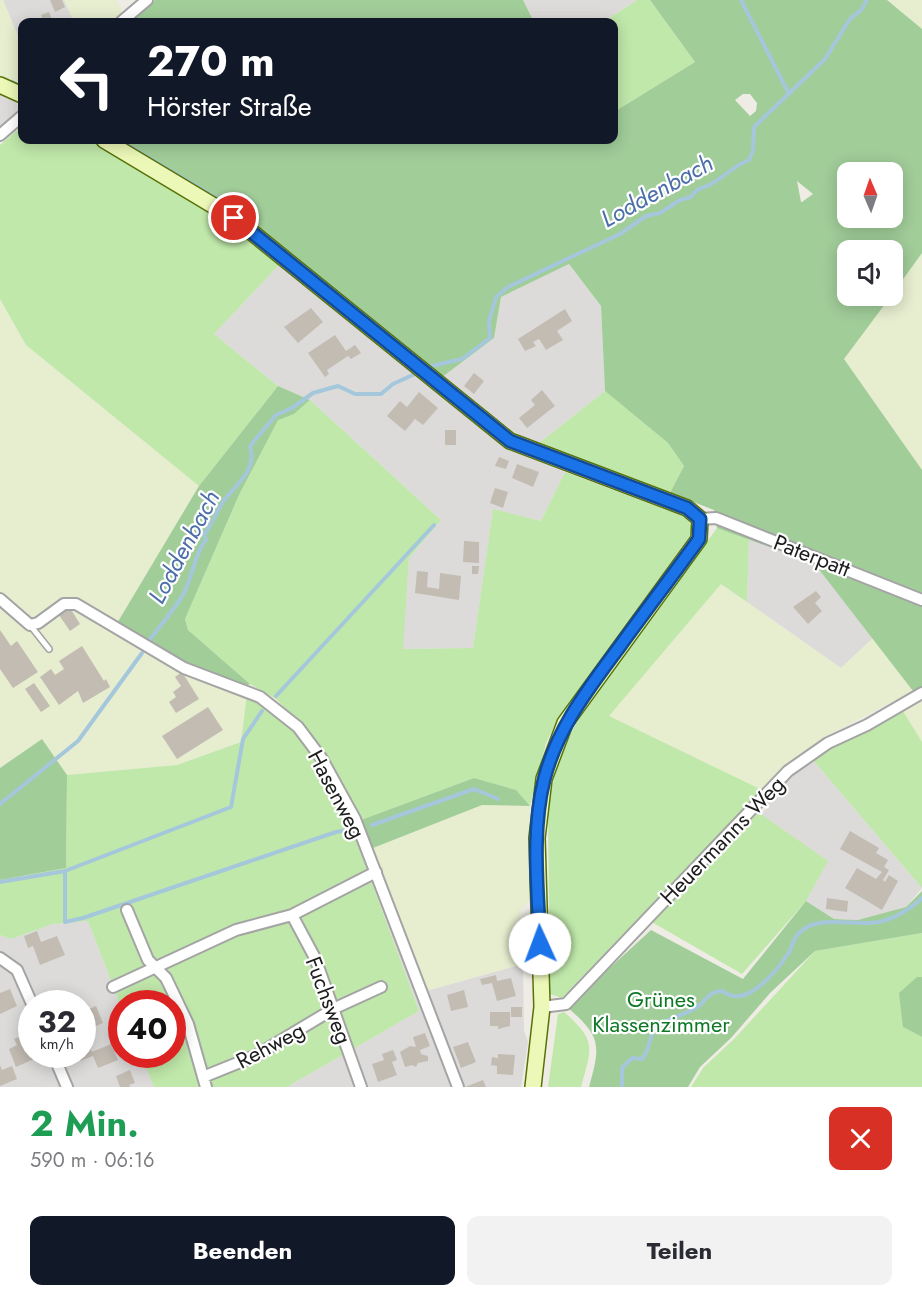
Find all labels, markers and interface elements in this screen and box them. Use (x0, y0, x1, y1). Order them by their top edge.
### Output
text: 270 m (147, 31, 275, 92)
icon: left (48, 42, 126, 120)
text: Hörster Straße (147, 87, 312, 126)
water label: Loddenbach (594, 145, 719, 236)
north arrow (837, 162, 903, 228)
map controls (837, 162, 903, 306)
pin (208, 192, 259, 243)
icon: arrive (217, 201, 250, 234)
button: sound (837, 240, 903, 306)
water label: Loddenbach (139, 484, 228, 610)
street label: Paterpatt (769, 526, 856, 584)
street label: Hasenweg (300, 744, 374, 844)
street label: Heuermanns Weg (652, 769, 792, 911)
position arrow (508, 912, 572, 976)
street label: Fuchsweg (298, 952, 360, 1048)
park label: Grünes Klassenzimmer (592, 983, 730, 1040)
speed limit sign: 40 (108, 990, 186, 1068)
text: 32 (38, 1000, 76, 1043)
street label: Rehweg (230, 1014, 310, 1076)
text: km/h (40, 1033, 74, 1055)
text: 2 Min. (30, 1097, 139, 1149)
button: close (829, 1107, 892, 1170)
text: 590 m · 06:16 (30, 1146, 154, 1175)
button: Beenden (30, 1216, 455, 1285)
button: Teilen (467, 1216, 892, 1285)

